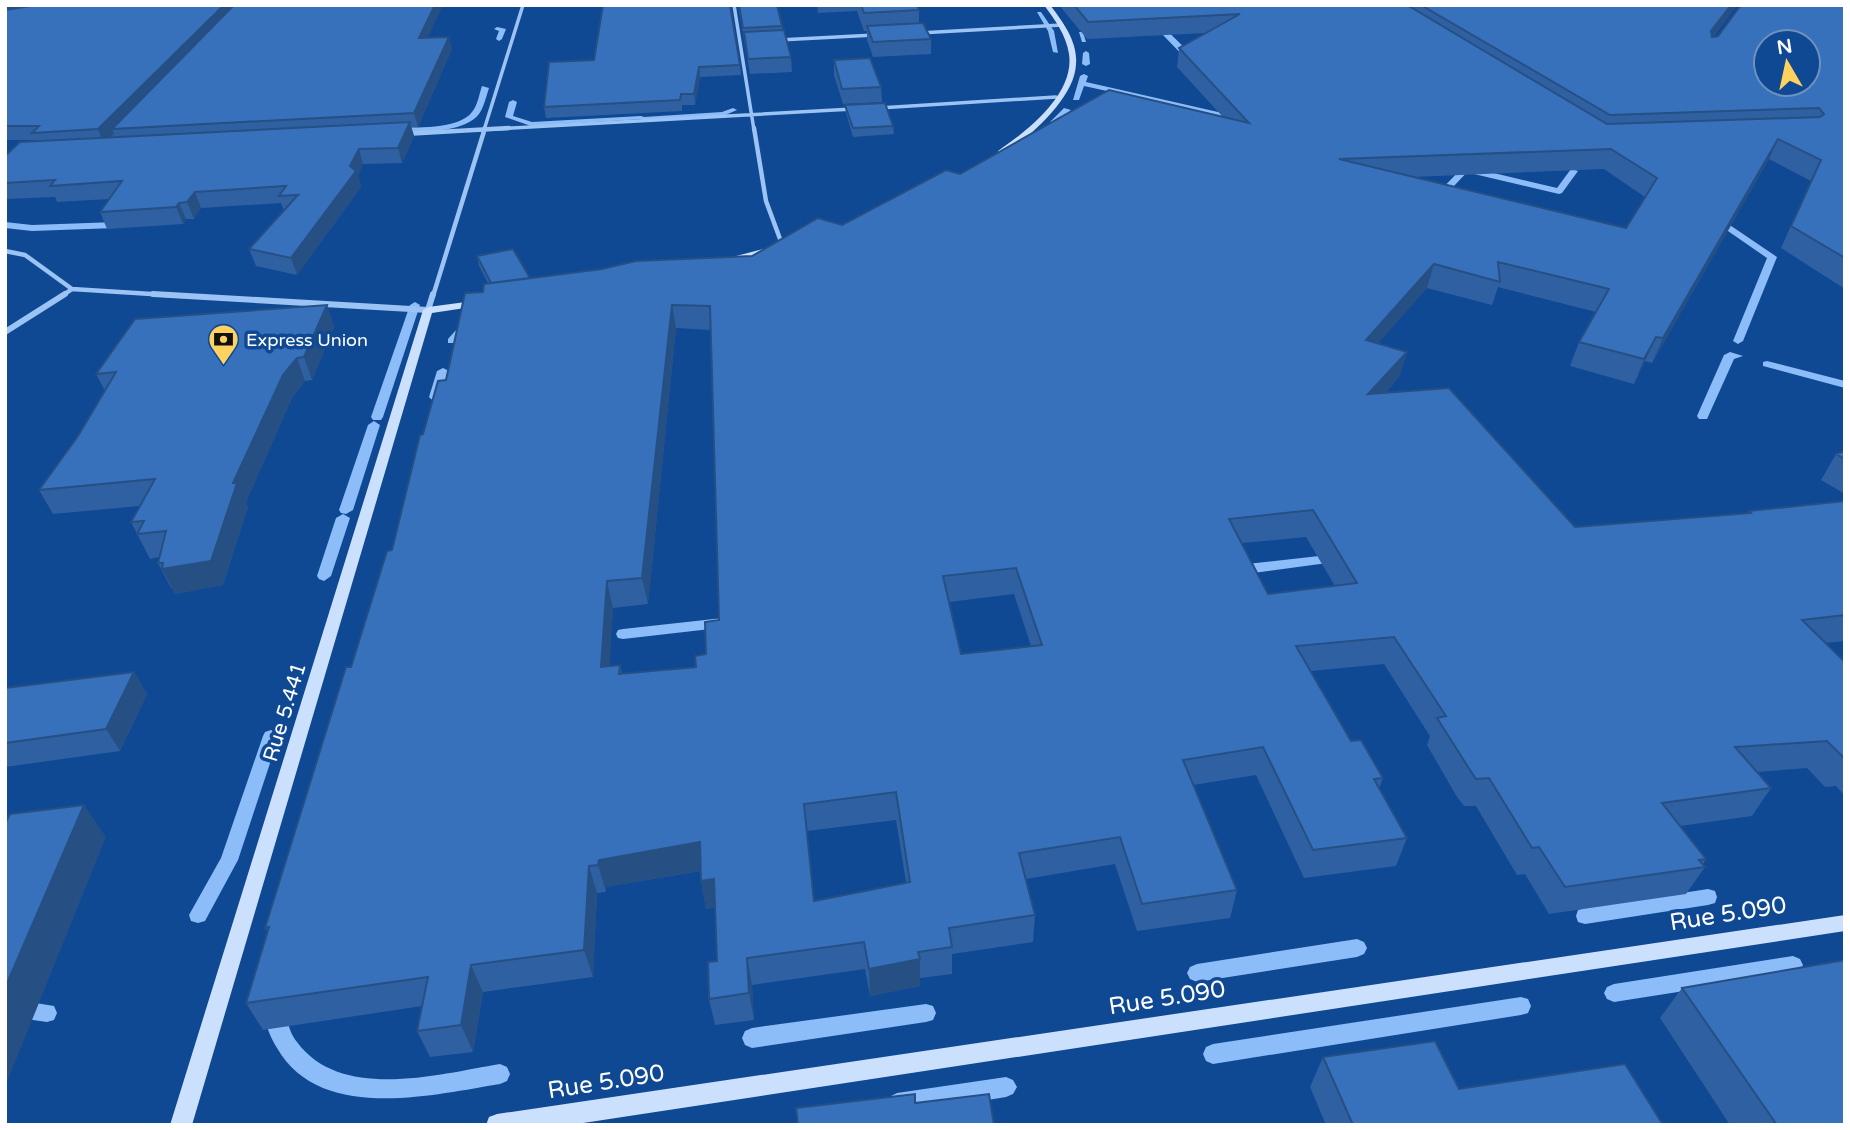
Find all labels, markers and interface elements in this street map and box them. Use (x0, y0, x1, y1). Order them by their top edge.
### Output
north arrow (1752, 28, 1822, 98)
text: N (1775, 35, 1794, 59)
bank icon: Express Union (206, 323, 240, 367)
place label: Express Union (246, 329, 368, 351)
street label: Rue 5.441 (258, 659, 312, 765)
street label: Rue 5.090 (1668, 890, 1788, 938)
street label: Rue 5.090 (1107, 974, 1227, 1022)
street label: Rue 5.090 (546, 1058, 666, 1106)

